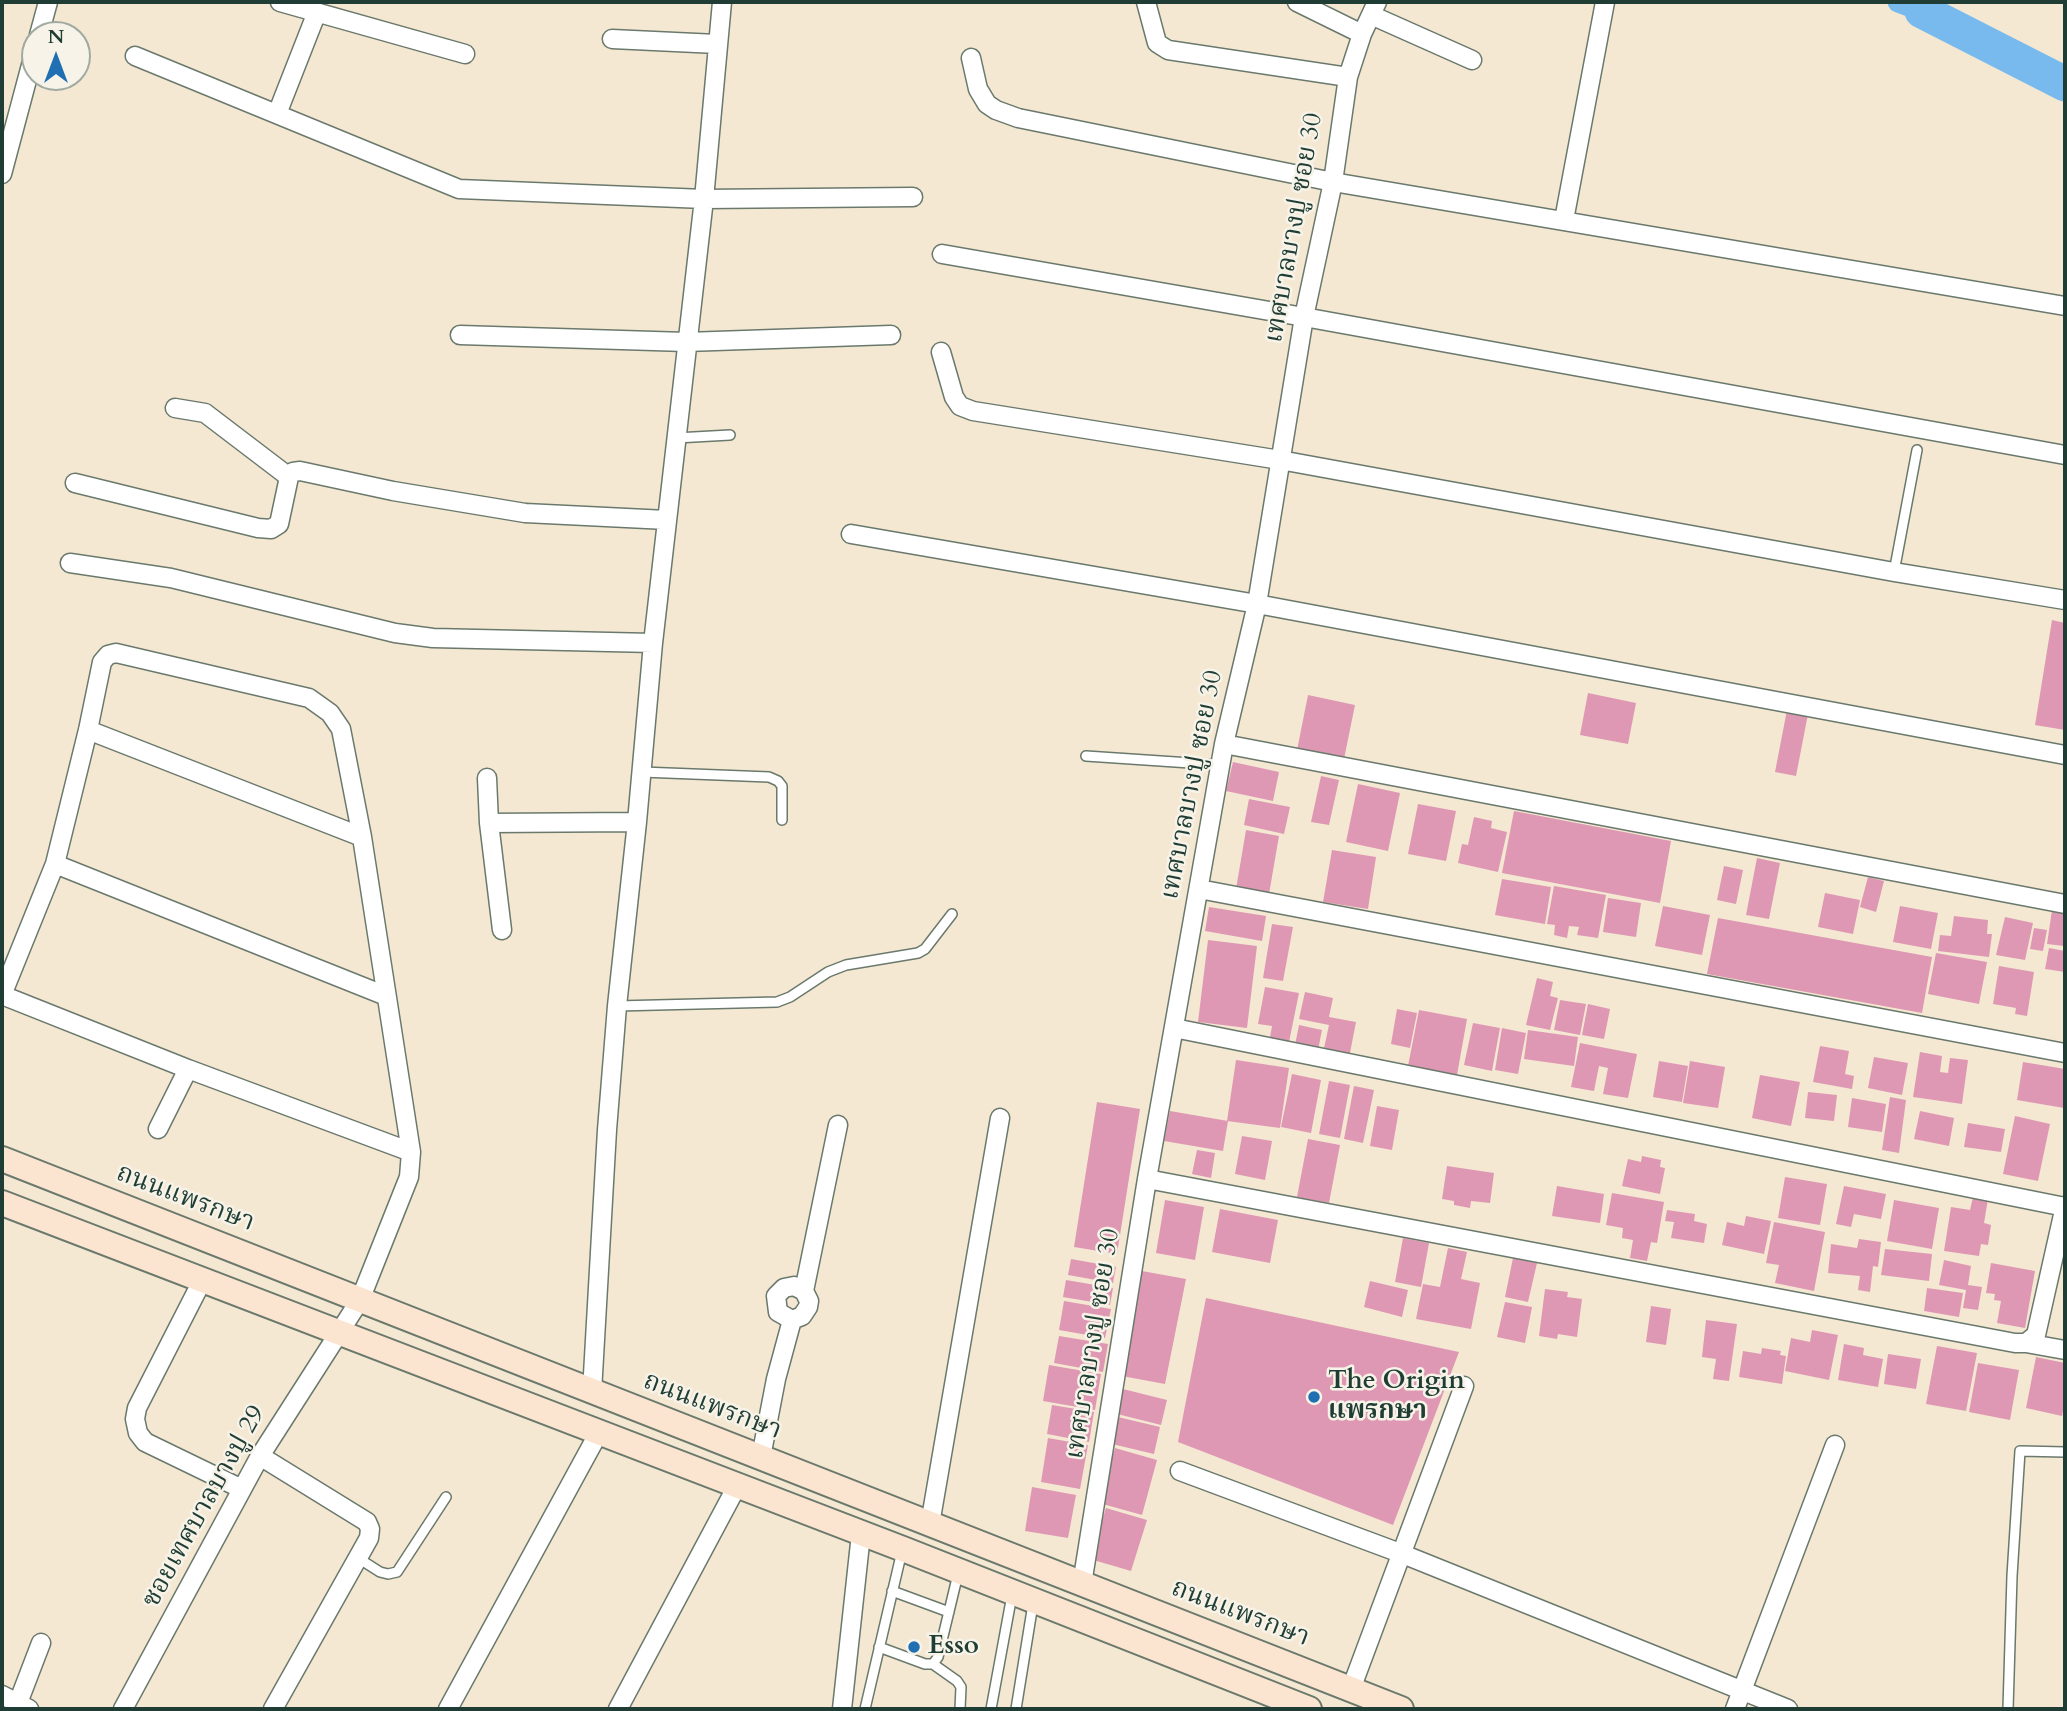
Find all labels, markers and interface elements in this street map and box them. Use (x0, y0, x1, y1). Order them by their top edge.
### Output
north arrow (21, 21, 91, 91)
text: N (48, 24, 64, 50)
street label: เทศบาลบางปู ซอย 30 (1259, 111, 1331, 345)
street label: เทศบาลบางปู ซอย 30 (1155, 668, 1231, 902)
street label: ถนนแพรกษา (112, 1158, 258, 1240)
street label: เทศบาลบางปู ซอย 30 (1060, 1227, 1128, 1461)
street label: ถนนแพรกษา (639, 1366, 785, 1448)
place label: The Origin แพรกษา (1328, 1366, 1465, 1428)
marker: The Origin แพรกษา (1306, 1389, 1322, 1405)
street label: ซอยเทศบาลบางปู 29 (137, 1401, 273, 1613)
street label: ถนนแพรกษา (1167, 1573, 1313, 1655)
place label: Esso (928, 1631, 979, 1663)
marker: Esso (906, 1639, 922, 1655)

